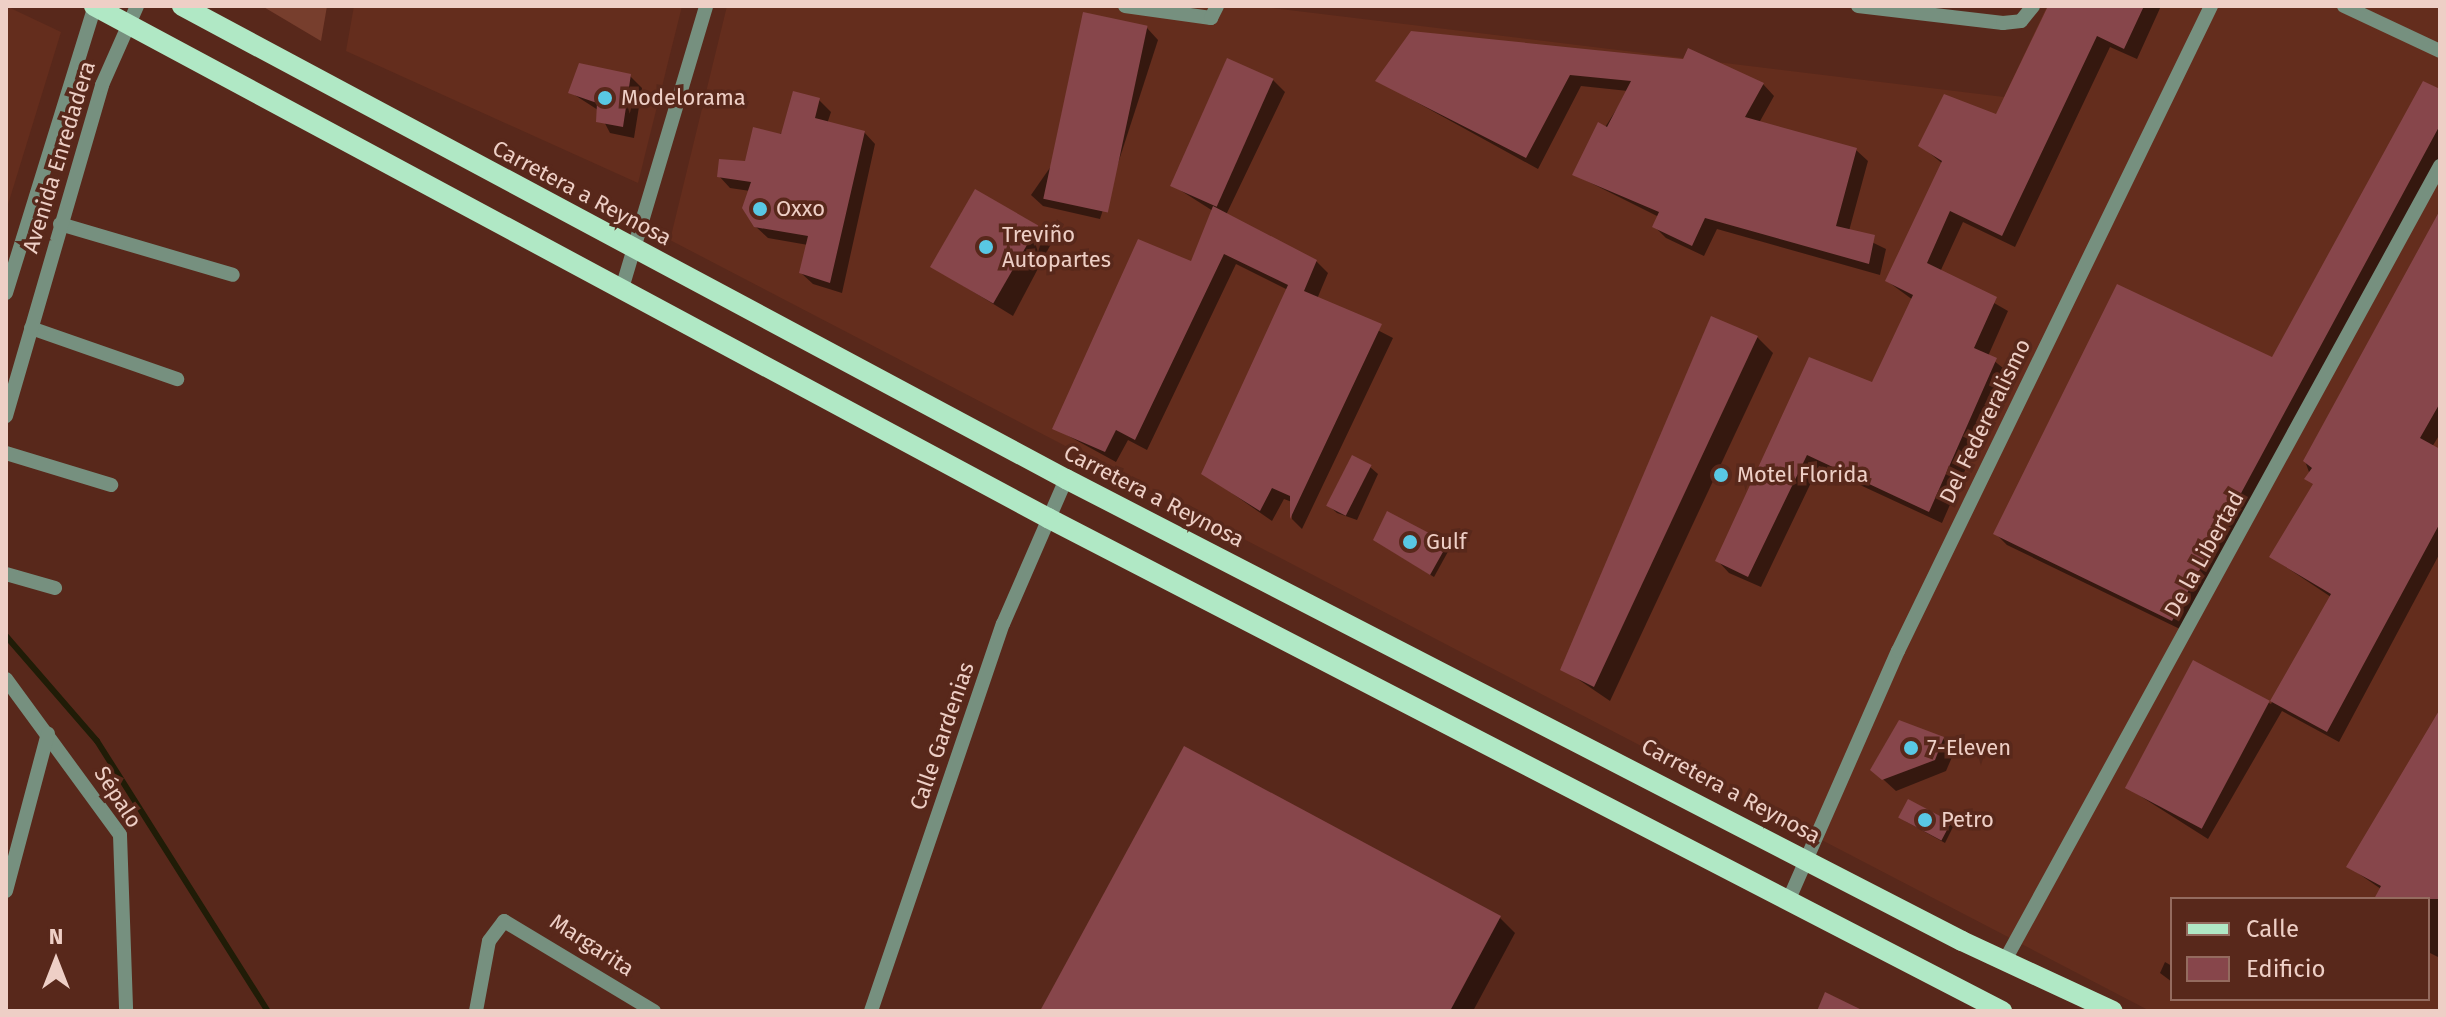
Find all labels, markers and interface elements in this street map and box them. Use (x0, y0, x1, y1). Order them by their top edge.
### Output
street label: Avenida Enredadera (17, 58, 101, 256)
place label: Modelorama (621, 85, 746, 111)
marker: Modelorama (596, 89, 614, 107)
street label: Carretera a Reynosa (488, 135, 676, 251)
place label: Oxxo (776, 196, 825, 222)
marker: Oxxo (751, 200, 769, 218)
place label: Treviño Autopartes (1002, 221, 1111, 272)
marker: Treviño Autopartes (977, 238, 995, 256)
street label: Del Federeralismo (1934, 335, 2036, 507)
street label: Carretera a Reynosa (1059, 439, 1249, 553)
place label: Motel Florida (1737, 462, 1868, 488)
marker: Motel Florida (1712, 466, 1730, 484)
street label: De la Libertad (2159, 486, 2249, 622)
place label: Gulf (1426, 529, 1467, 555)
marker: Gulf (1401, 533, 1419, 551)
street label: Calle Gardenias (904, 659, 980, 813)
street label: Carretera a Reynosa (1637, 733, 1825, 849)
place label: 7-Eleven (1927, 735, 2011, 761)
marker: 7-Eleven (1902, 739, 1920, 757)
street label: Sépalo (88, 761, 148, 833)
place label: Petro (1941, 807, 1994, 833)
marker: Petro (1916, 811, 1934, 829)
legend (2170, 897, 2430, 1001)
street label: Margarita (545, 908, 639, 982)
text: Calle (2246, 915, 2299, 943)
north arrow (16, 921, 96, 1001)
text: N (49, 923, 63, 950)
text: Edificio (2246, 955, 2326, 983)

